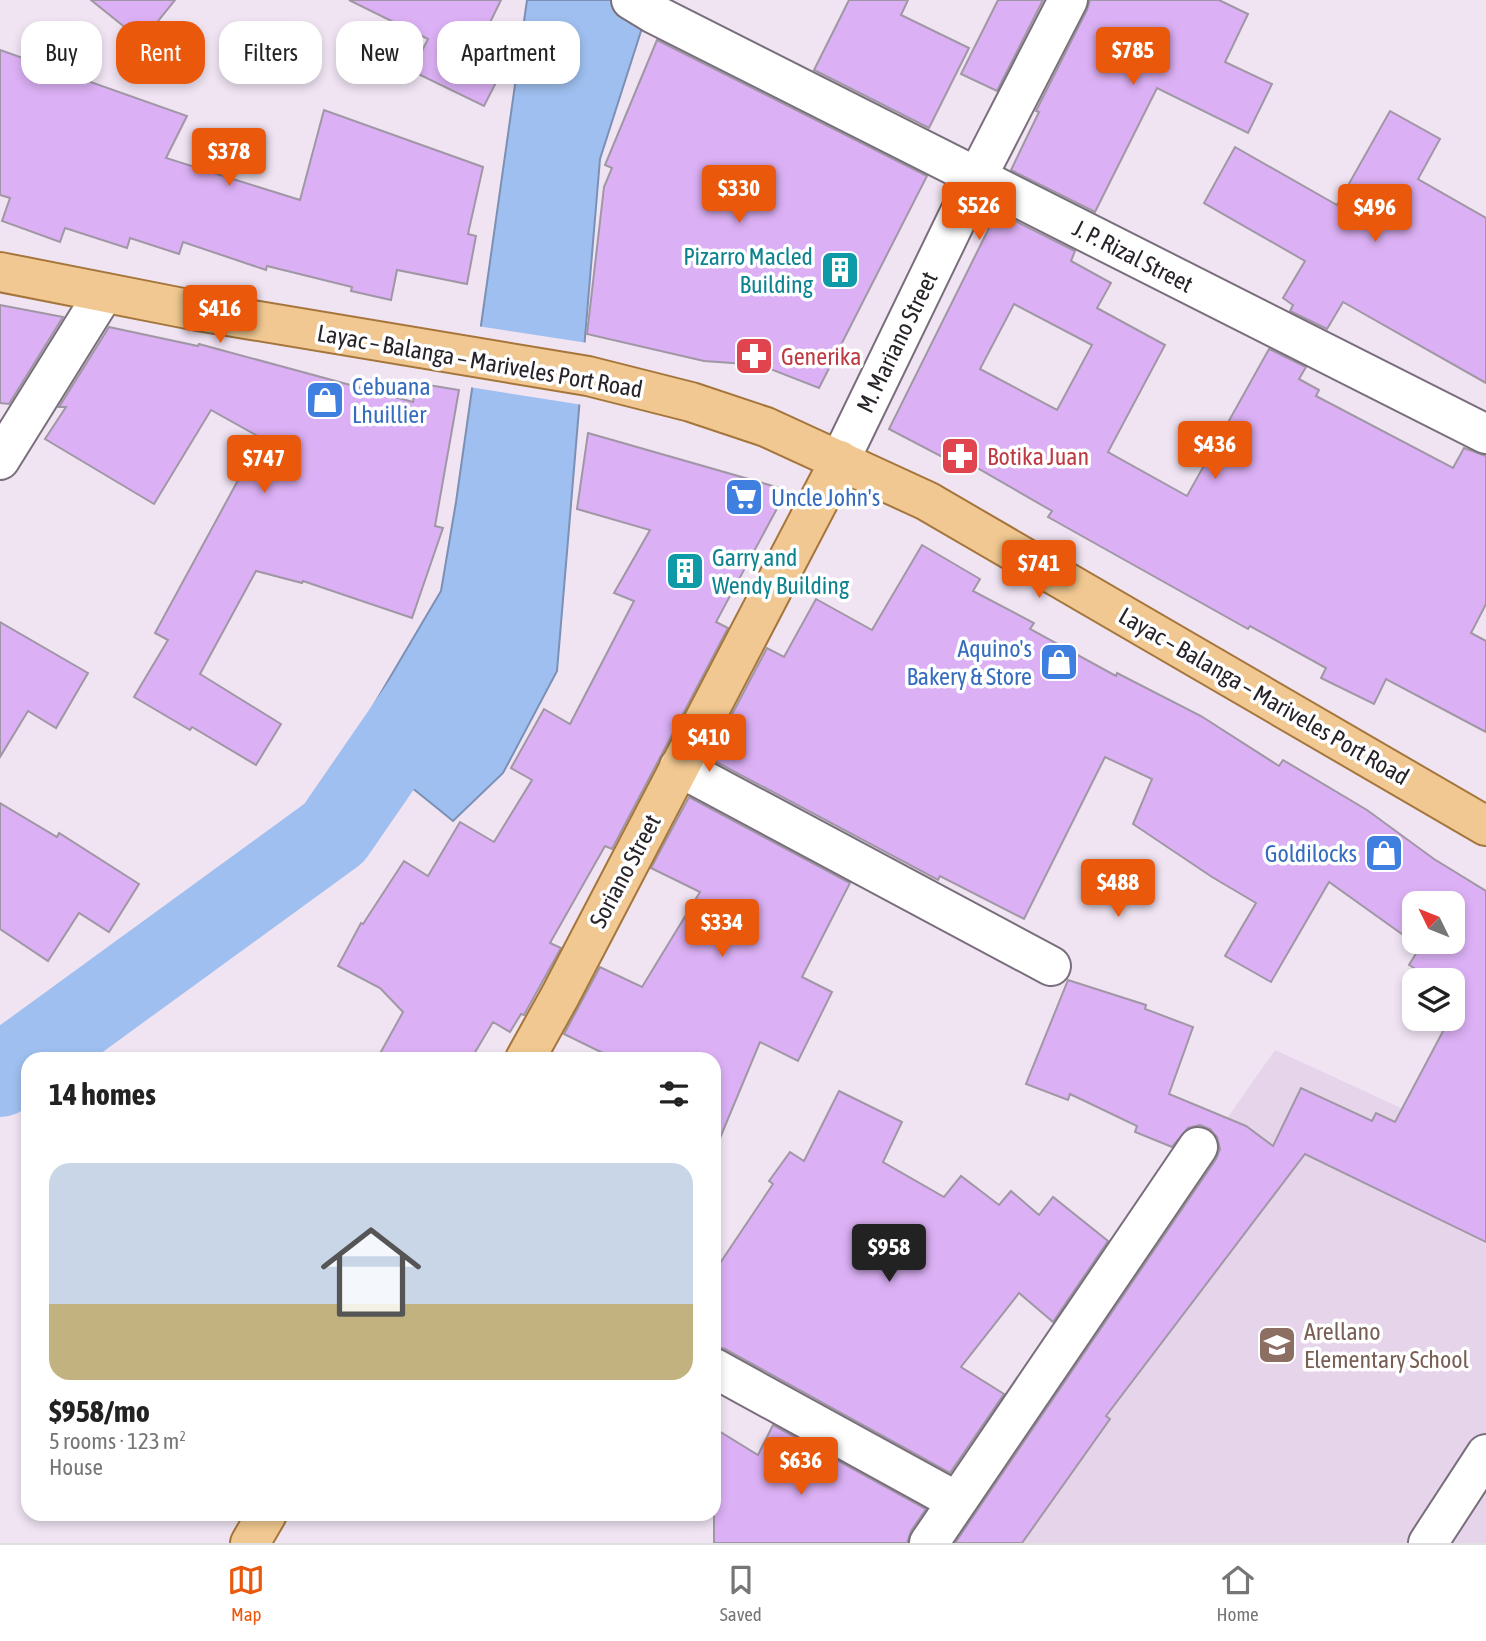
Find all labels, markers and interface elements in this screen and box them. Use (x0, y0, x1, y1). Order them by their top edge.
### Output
chip: Buy (21, 21, 102, 84)
chip: Rent (116, 21, 205, 84)
chip: Filters (219, 21, 322, 84)
chip: New (336, 21, 423, 84)
chip: Apartment (437, 21, 580, 84)
pin: $785 (1092, 28, 1174, 87)
text: $785 (1112, 37, 1154, 63)
pin: $378 (188, 128, 270, 188)
text: $378 (208, 138, 250, 164)
pin: $330 (698, 166, 780, 225)
text: $330 (718, 175, 760, 201)
pin: $526 (938, 182, 1020, 242)
pin: $496 (1334, 184, 1416, 244)
text: $526 (958, 192, 1000, 218)
text: $496 (1354, 194, 1396, 220)
street label: J. P. Rizal Street (1068, 214, 1198, 298)
place label: Pizarro Macled Building (683, 243, 814, 298)
building icon: Pizarro Macled Building (819, 249, 861, 291)
street label: M. Mariano Street (851, 267, 943, 417)
pin: $416 (179, 286, 261, 345)
text: $416 (199, 295, 241, 321)
street label: Layac – Balanga – Mariveles Port Road (315, 319, 645, 403)
pharmacy icon: Generika (733, 335, 775, 377)
place label: Generika (781, 343, 861, 370)
place label: Cebuana Lhuillier (352, 373, 431, 428)
shop icon: Cebuana Lhuillier (304, 379, 346, 421)
pin: $436 (1174, 421, 1256, 481)
text: $436 (1194, 431, 1236, 457)
pin: $747 (223, 435, 305, 495)
pharmacy icon: Botika Juan (939, 435, 981, 477)
place label: Botika Juan (987, 443, 1089, 470)
text: $747 (243, 445, 285, 471)
supermarket icon: Uncle John's (723, 476, 765, 518)
place label: Uncle John's (771, 484, 880, 511)
pin: $741 (998, 540, 1080, 600)
place label: Garry and Wendy Building (712, 544, 850, 599)
building icon: Garry and Wendy Building (664, 550, 706, 592)
text: $741 (1018, 550, 1060, 576)
street label: Layac – Balanga – Mariveles Port Road (1114, 602, 1414, 790)
place label: Aquino's Bakery & Store (906, 635, 1032, 690)
shop icon: Aquino's Bakery & Store (1038, 641, 1080, 683)
pin: $410 (668, 714, 750, 774)
text: $410 (688, 724, 730, 750)
street label: Soriano Street (584, 810, 666, 932)
shop icon: Goldilocks (1363, 832, 1405, 874)
place label: Goldilocks (1265, 840, 1357, 867)
pin: $488 (1077, 860, 1159, 919)
text: $488 (1097, 869, 1139, 895)
north arrow (1402, 891, 1465, 954)
map controls (1402, 891, 1465, 1031)
pin: $334 (681, 900, 763, 959)
text: $334 (701, 909, 743, 935)
button: layers (1402, 968, 1465, 1031)
icon: filters (655, 1075, 693, 1113)
text: 14 homes (49, 1077, 156, 1111)
icon: home (308, 1209, 434, 1335)
pin: $958 (848, 1224, 930, 1284)
text: $958 (868, 1234, 910, 1260)
place label: Arellano Elementary School (1304, 1318, 1470, 1373)
school or university icon: Arellano Elementary School (1256, 1324, 1298, 1366)
text: $958/mo (49, 1394, 150, 1428)
text: 5 rooms · 123 m² (49, 1428, 186, 1454)
pin: $636 (760, 1438, 842, 1497)
text: $636 (780, 1447, 822, 1473)
text: House (49, 1454, 103, 1480)
tab: Map (227, 1561, 265, 1625)
tab: Saved (720, 1561, 762, 1625)
tab: Home (1216, 1561, 1259, 1625)

